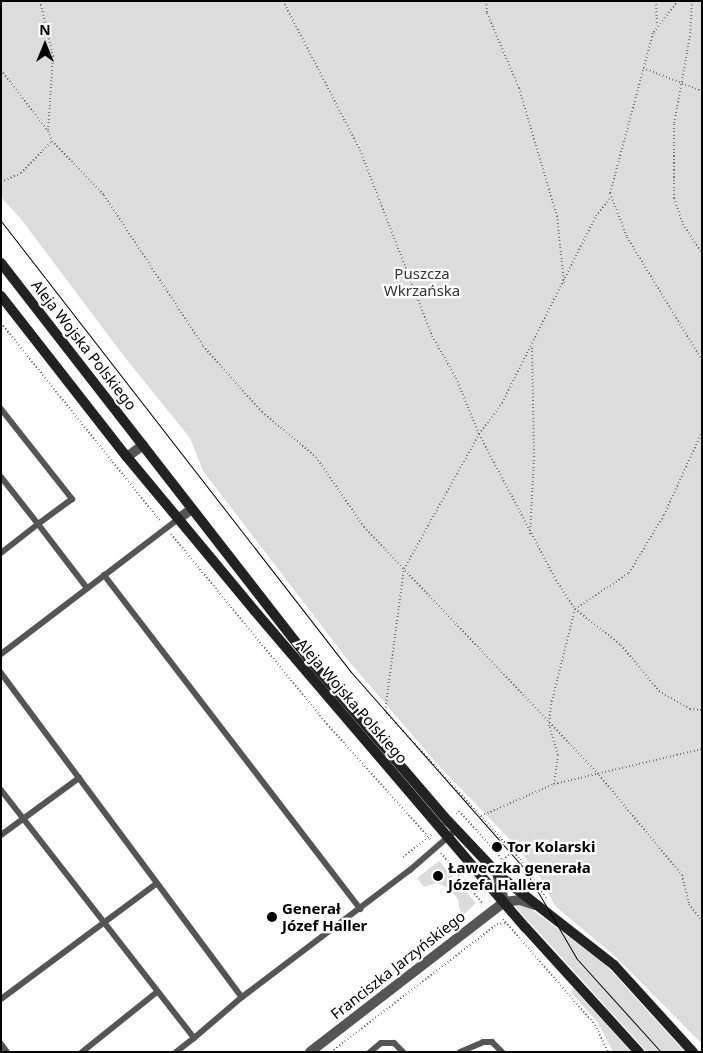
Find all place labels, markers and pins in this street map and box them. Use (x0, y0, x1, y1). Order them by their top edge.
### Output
place label: Tor Kolarski (507, 838, 595, 856)
marker: Tor Kolarski (491, 841, 503, 853)
place label: Ławeczka generała Józefa Hallera (448, 858, 591, 893)
marker: Ławeczka generała Józefa Hallera (432, 870, 444, 882)
place label: Generał Józef Haller (282, 899, 367, 934)
marker: Generał Józef Haller (266, 911, 278, 923)

